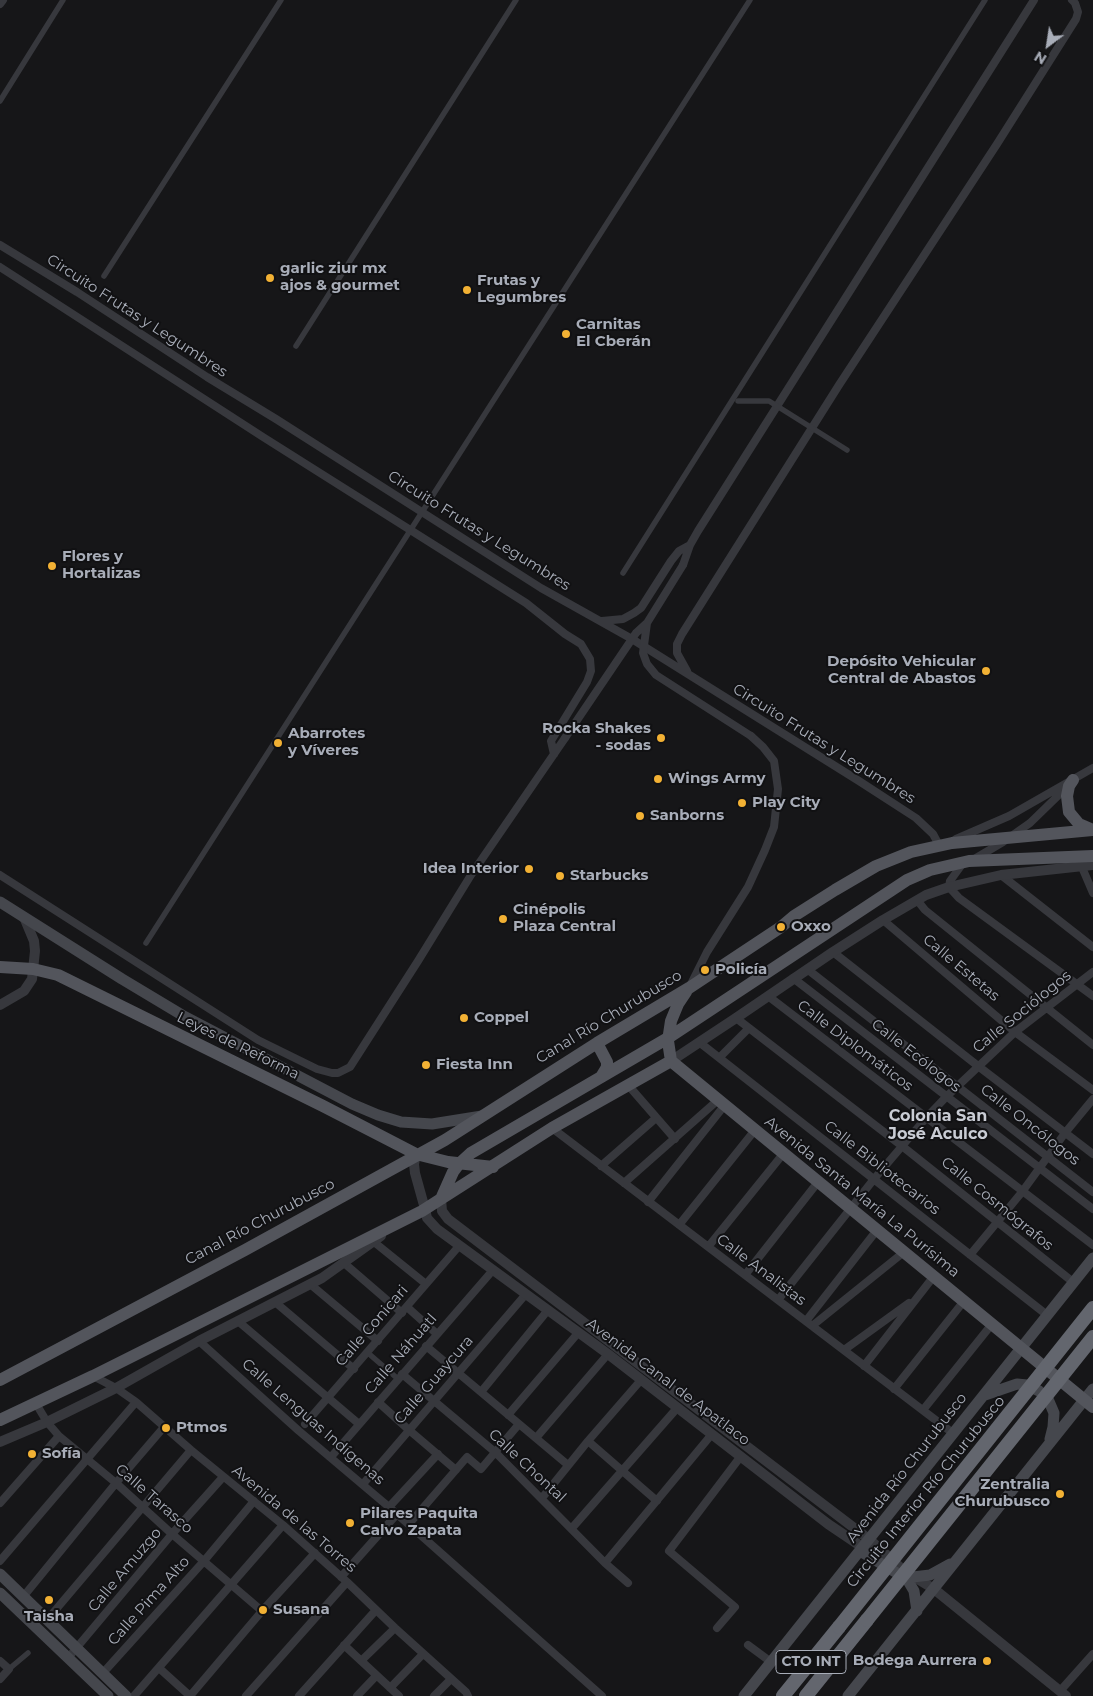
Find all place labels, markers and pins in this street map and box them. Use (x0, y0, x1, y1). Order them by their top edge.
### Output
place label: garlic ziur mx ajos & gourmet (280, 260, 400, 295)
marker: garlic ziur mx ajos & gourmet (264, 272, 276, 284)
place label: Frutas y Legumbres (477, 272, 566, 307)
marker: Frutas y Legumbres (461, 284, 473, 296)
place label: Carnitas El Cberán (576, 316, 651, 351)
marker: Carnitas El Cberán (560, 328, 572, 340)
place label: Flores y Hortalizas (62, 548, 141, 583)
marker: Flores y Hortalizas (46, 560, 58, 572)
place label: Depósito Vehicular Central de Abastos (827, 653, 976, 688)
marker: Depósito Vehicular Central de Abastos (980, 665, 992, 677)
place label: Rocka Shakes - sodas (542, 720, 651, 755)
place label: Abarrotes y Víveres (288, 725, 365, 760)
marker: Rocka Shakes - sodas (655, 732, 667, 744)
marker: Abarrotes y Víveres (272, 737, 284, 749)
place label: Wings Army (668, 770, 765, 788)
marker: Wings Army (652, 773, 664, 785)
place label: Play City (752, 794, 820, 812)
marker: Play City (736, 797, 748, 809)
place label: Sanborns (650, 807, 724, 825)
marker: Sanborns (634, 810, 646, 822)
place label: Idea Interior (423, 860, 519, 878)
marker: Idea Interior (523, 863, 535, 875)
place label: Starbucks (570, 867, 648, 885)
marker: Starbucks (554, 870, 566, 882)
place label: Cinépolis Plaza Central (513, 901, 616, 936)
marker: Cinépolis Plaza Central (497, 913, 509, 925)
place label: Oxxo (791, 918, 831, 936)
marker: Oxxo (775, 921, 787, 933)
place label: Policía (715, 961, 767, 979)
marker: Policía (699, 964, 711, 976)
place label: Coppel (474, 1009, 529, 1027)
marker: Coppel (458, 1012, 470, 1024)
place label: Fiesta Inn (436, 1056, 513, 1074)
marker: Fiesta Inn (420, 1059, 432, 1071)
place label: Ptmos (176, 1419, 227, 1437)
marker: Ptmos (160, 1422, 172, 1434)
place label: Sofía (42, 1445, 81, 1463)
marker: Sofía (26, 1448, 38, 1460)
place label: Zentralia Churubusco (954, 1476, 1050, 1511)
marker: Zentralia Churubusco (1054, 1488, 1066, 1500)
place label: Pilares Paquita Calvo Zapata (360, 1505, 478, 1540)
marker: Pilares Paquita Calvo Zapata (344, 1517, 356, 1529)
marker: Taisha (43, 1594, 55, 1606)
place label: Susana (273, 1601, 330, 1619)
marker: Susana (257, 1604, 269, 1616)
place label: Taisha (24, 1608, 74, 1626)
place label: Bodega Aurrera (853, 1652, 977, 1670)
marker: Bodega Aurrera (981, 1655, 993, 1667)

